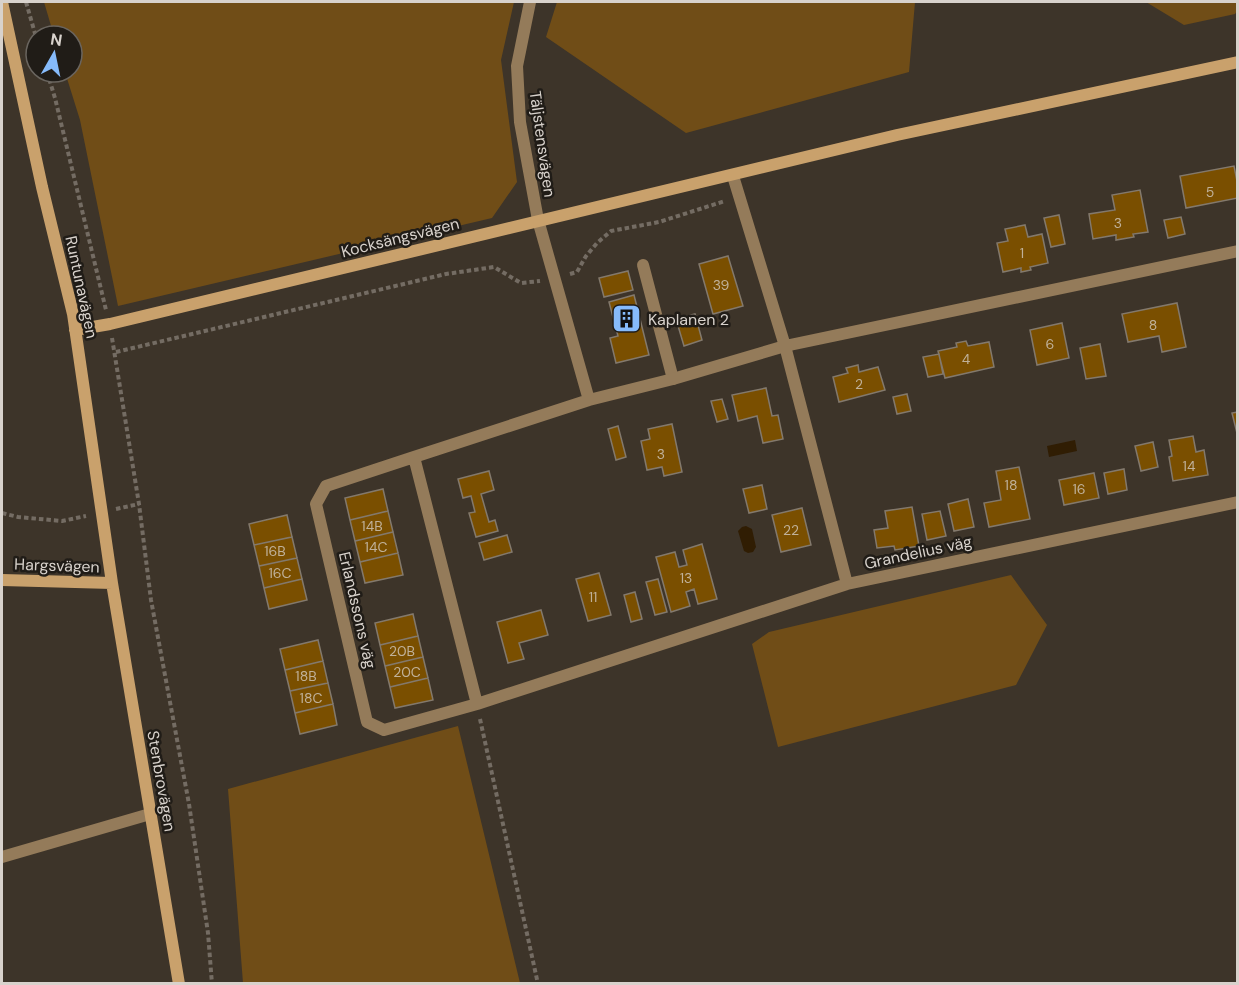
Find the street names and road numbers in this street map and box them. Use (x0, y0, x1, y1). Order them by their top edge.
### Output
street label: Täljstensvägen (525, 90, 560, 199)
street label: Kocksängsvägen (339, 213, 461, 262)
street label: Runtunavägen (60, 234, 103, 340)
street label: Grandelius väg (862, 531, 974, 574)
street label: Erlandssons väg (334, 550, 381, 671)
street label: Hargsvägen (14, 554, 100, 577)
street label: Stenbrovägen (142, 729, 181, 833)

